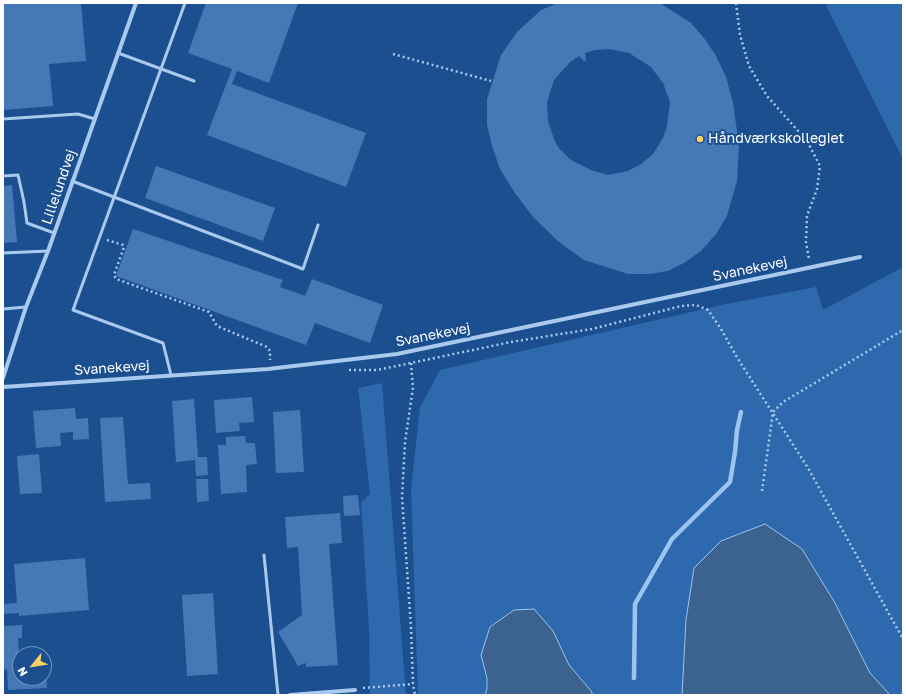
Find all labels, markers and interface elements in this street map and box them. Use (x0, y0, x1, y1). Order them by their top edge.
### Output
place label: Håndværkskollegiet (708, 131, 844, 147)
marker: Håndværkskollegiet (695, 134, 705, 144)
street label: Lillelundvej (38, 147, 80, 227)
street label: Svanekevej (711, 253, 789, 285)
street label: Svanekevej (394, 320, 472, 350)
street label: Svanekevej (74, 357, 150, 379)
north arrow (12, 646, 52, 686)
text: N (14, 665, 30, 679)

